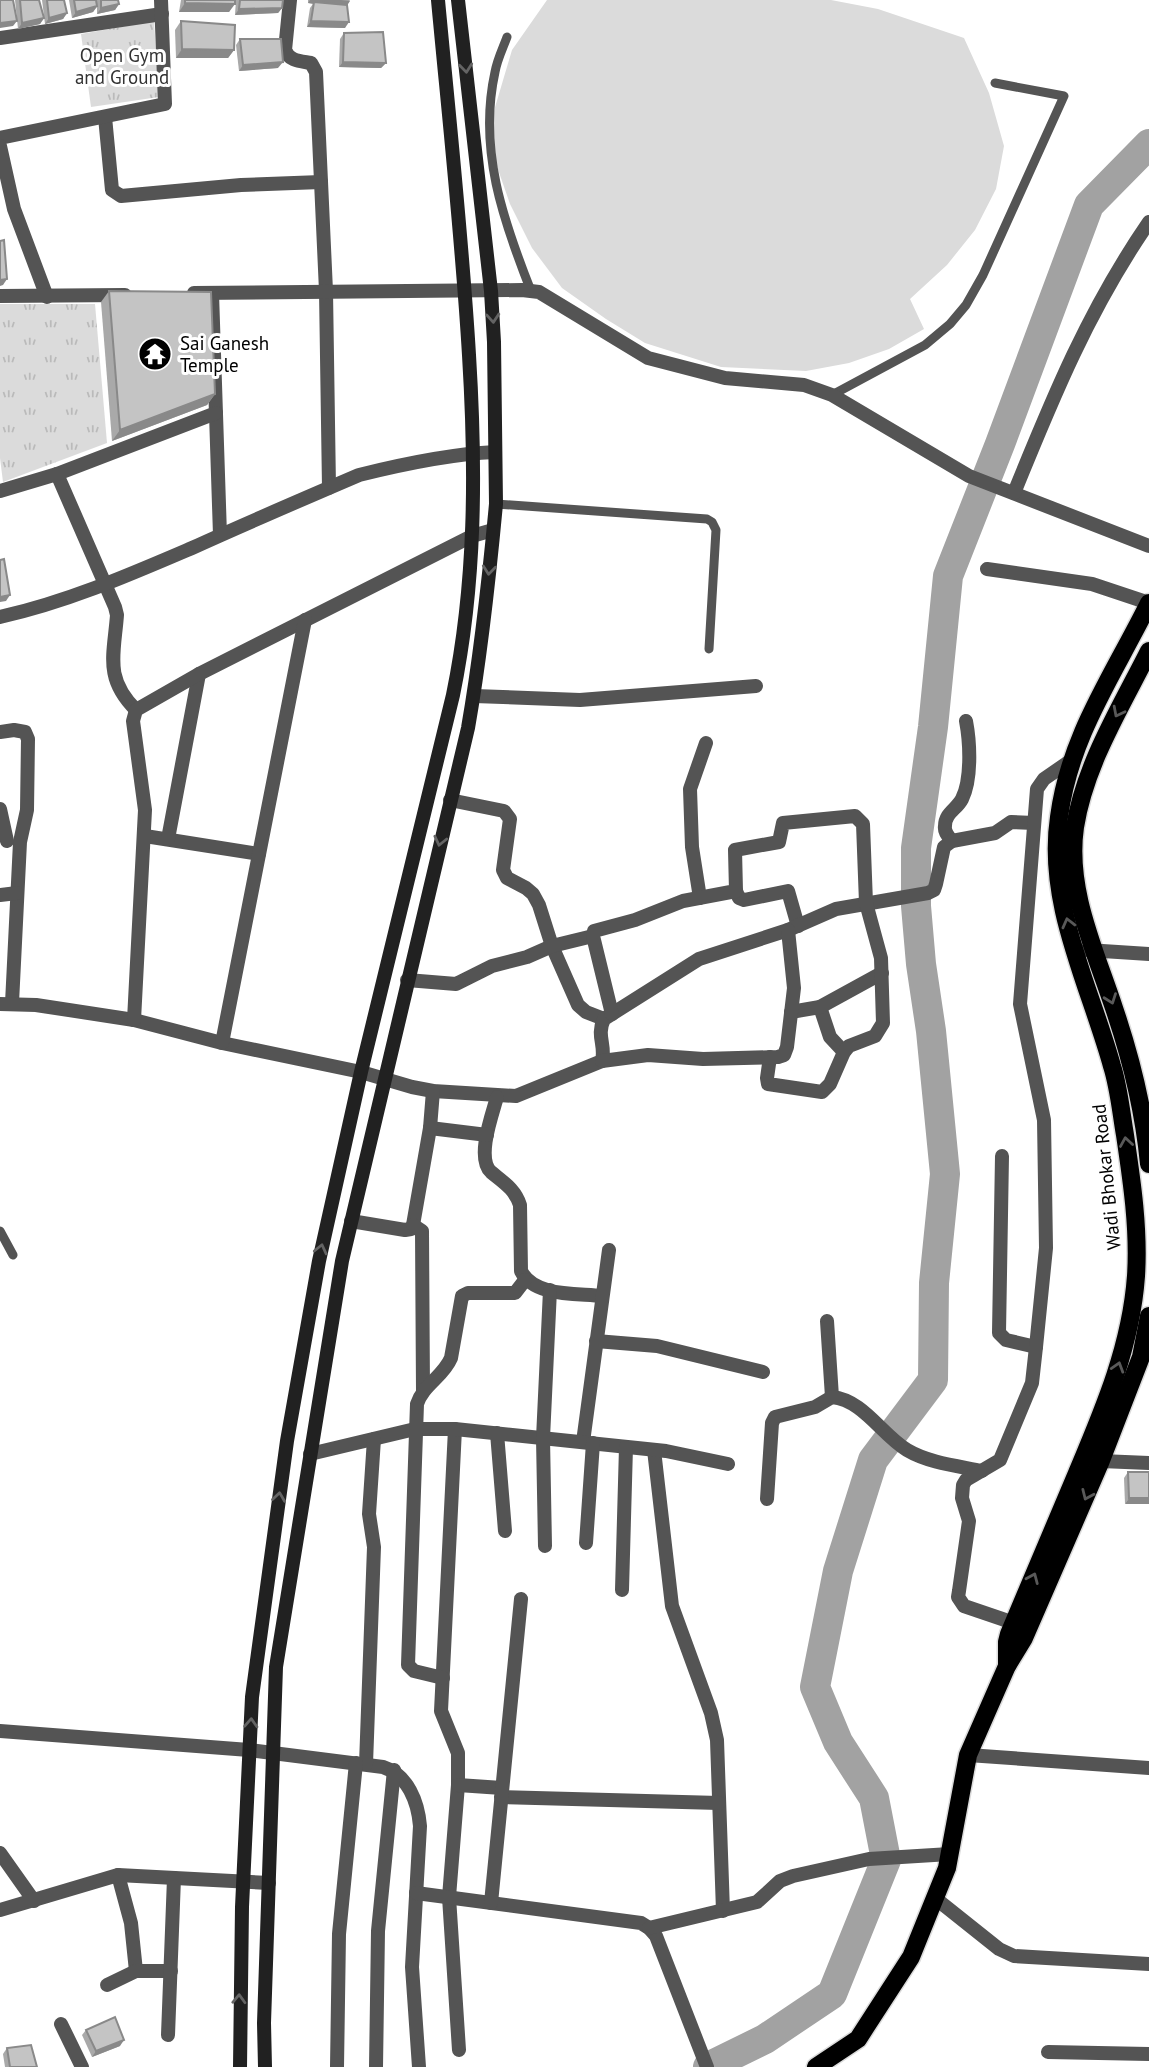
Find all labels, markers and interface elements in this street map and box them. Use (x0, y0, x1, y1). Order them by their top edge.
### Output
park label: Open Gym and Ground (75, 43, 169, 89)
one-way arrow (458, 62, 473, 74)
one-way arrow (485, 313, 500, 324)
place label: Sai Ganesh Temple (180, 331, 269, 377)
temple icon: Sai Ganesh Temple (136, 335, 174, 373)
one-way arrow (482, 564, 497, 576)
one-way arrow (1113, 705, 1127, 717)
one-way arrow (434, 835, 448, 847)
one-way arrow (1062, 917, 1076, 929)
one-way arrow (1103, 992, 1117, 1004)
street label: Wadi Bhokar Road (1086, 1103, 1126, 1251)
one-way arrow (1119, 1137, 1134, 1148)
one-way arrow (313, 1243, 328, 1255)
one-way arrow (1110, 1362, 1124, 1374)
one-way arrow (1081, 1488, 1095, 1500)
one-way arrow (272, 1491, 287, 1503)
one-way arrow (1025, 1573, 1039, 1585)
one-way arrow (243, 1717, 258, 1728)
one-way arrow (232, 1993, 247, 2004)

